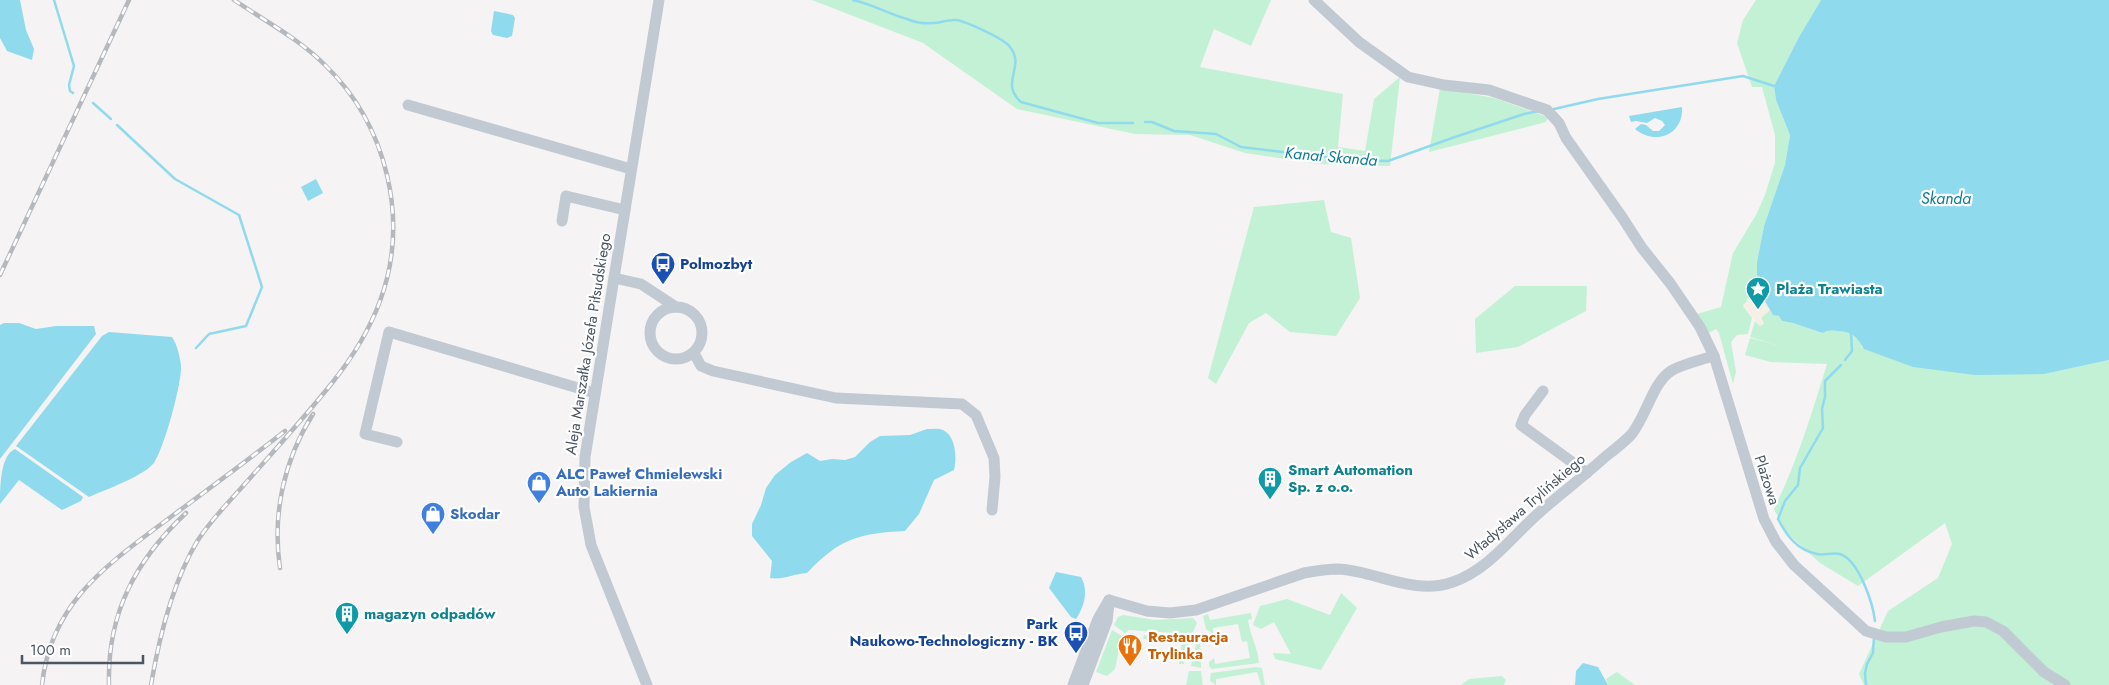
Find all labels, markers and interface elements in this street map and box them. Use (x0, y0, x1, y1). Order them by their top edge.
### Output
water label: Kanał Skanda (1284, 141, 1378, 172)
water label: Skanda (1921, 187, 1971, 210)
street label: Aleja Marszałka Józefa Piłsudskiego (560, 232, 616, 456)
bus stop icon: Polmozbyt (650, 251, 676, 285)
place label: Polmozbyt (680, 253, 752, 275)
place icon: Plaża Trawiasta (1745, 276, 1771, 310)
place label: Plaża Trawiasta (1776, 278, 1883, 300)
street label: Władysława Trylińskiego (1460, 448, 1590, 566)
street label: Plażowa (1749, 452, 1785, 508)
place label: Smart Automation Sp. z o.o. (1288, 459, 1413, 498)
place label: ALC Paweł Chmielewski Auto Lakiernia (555, 463, 722, 502)
building icon: Smart Automation Sp. z o.o. (1257, 466, 1283, 500)
shop icon: ALC Paweł Chmielewski Auto Lakiernia (526, 470, 552, 504)
shop icon: Skodar (420, 501, 446, 535)
place label: Skodar (450, 503, 501, 525)
building icon: magazyn odpadów (334, 601, 360, 635)
place label: magazyn odpadów (364, 603, 496, 625)
place label: Park Naukowo-Technologiczny - BK (849, 613, 1059, 652)
bus stop icon: Park Naukowo-Technologiczny - BK (1063, 620, 1089, 654)
place label: Restauracja Trylinka (1148, 626, 1228, 665)
scale bar (22, 632, 144, 664)
restaurant icon: Restauracja Trylinka (1117, 633, 1143, 667)
text: 100 m (30, 639, 71, 661)

